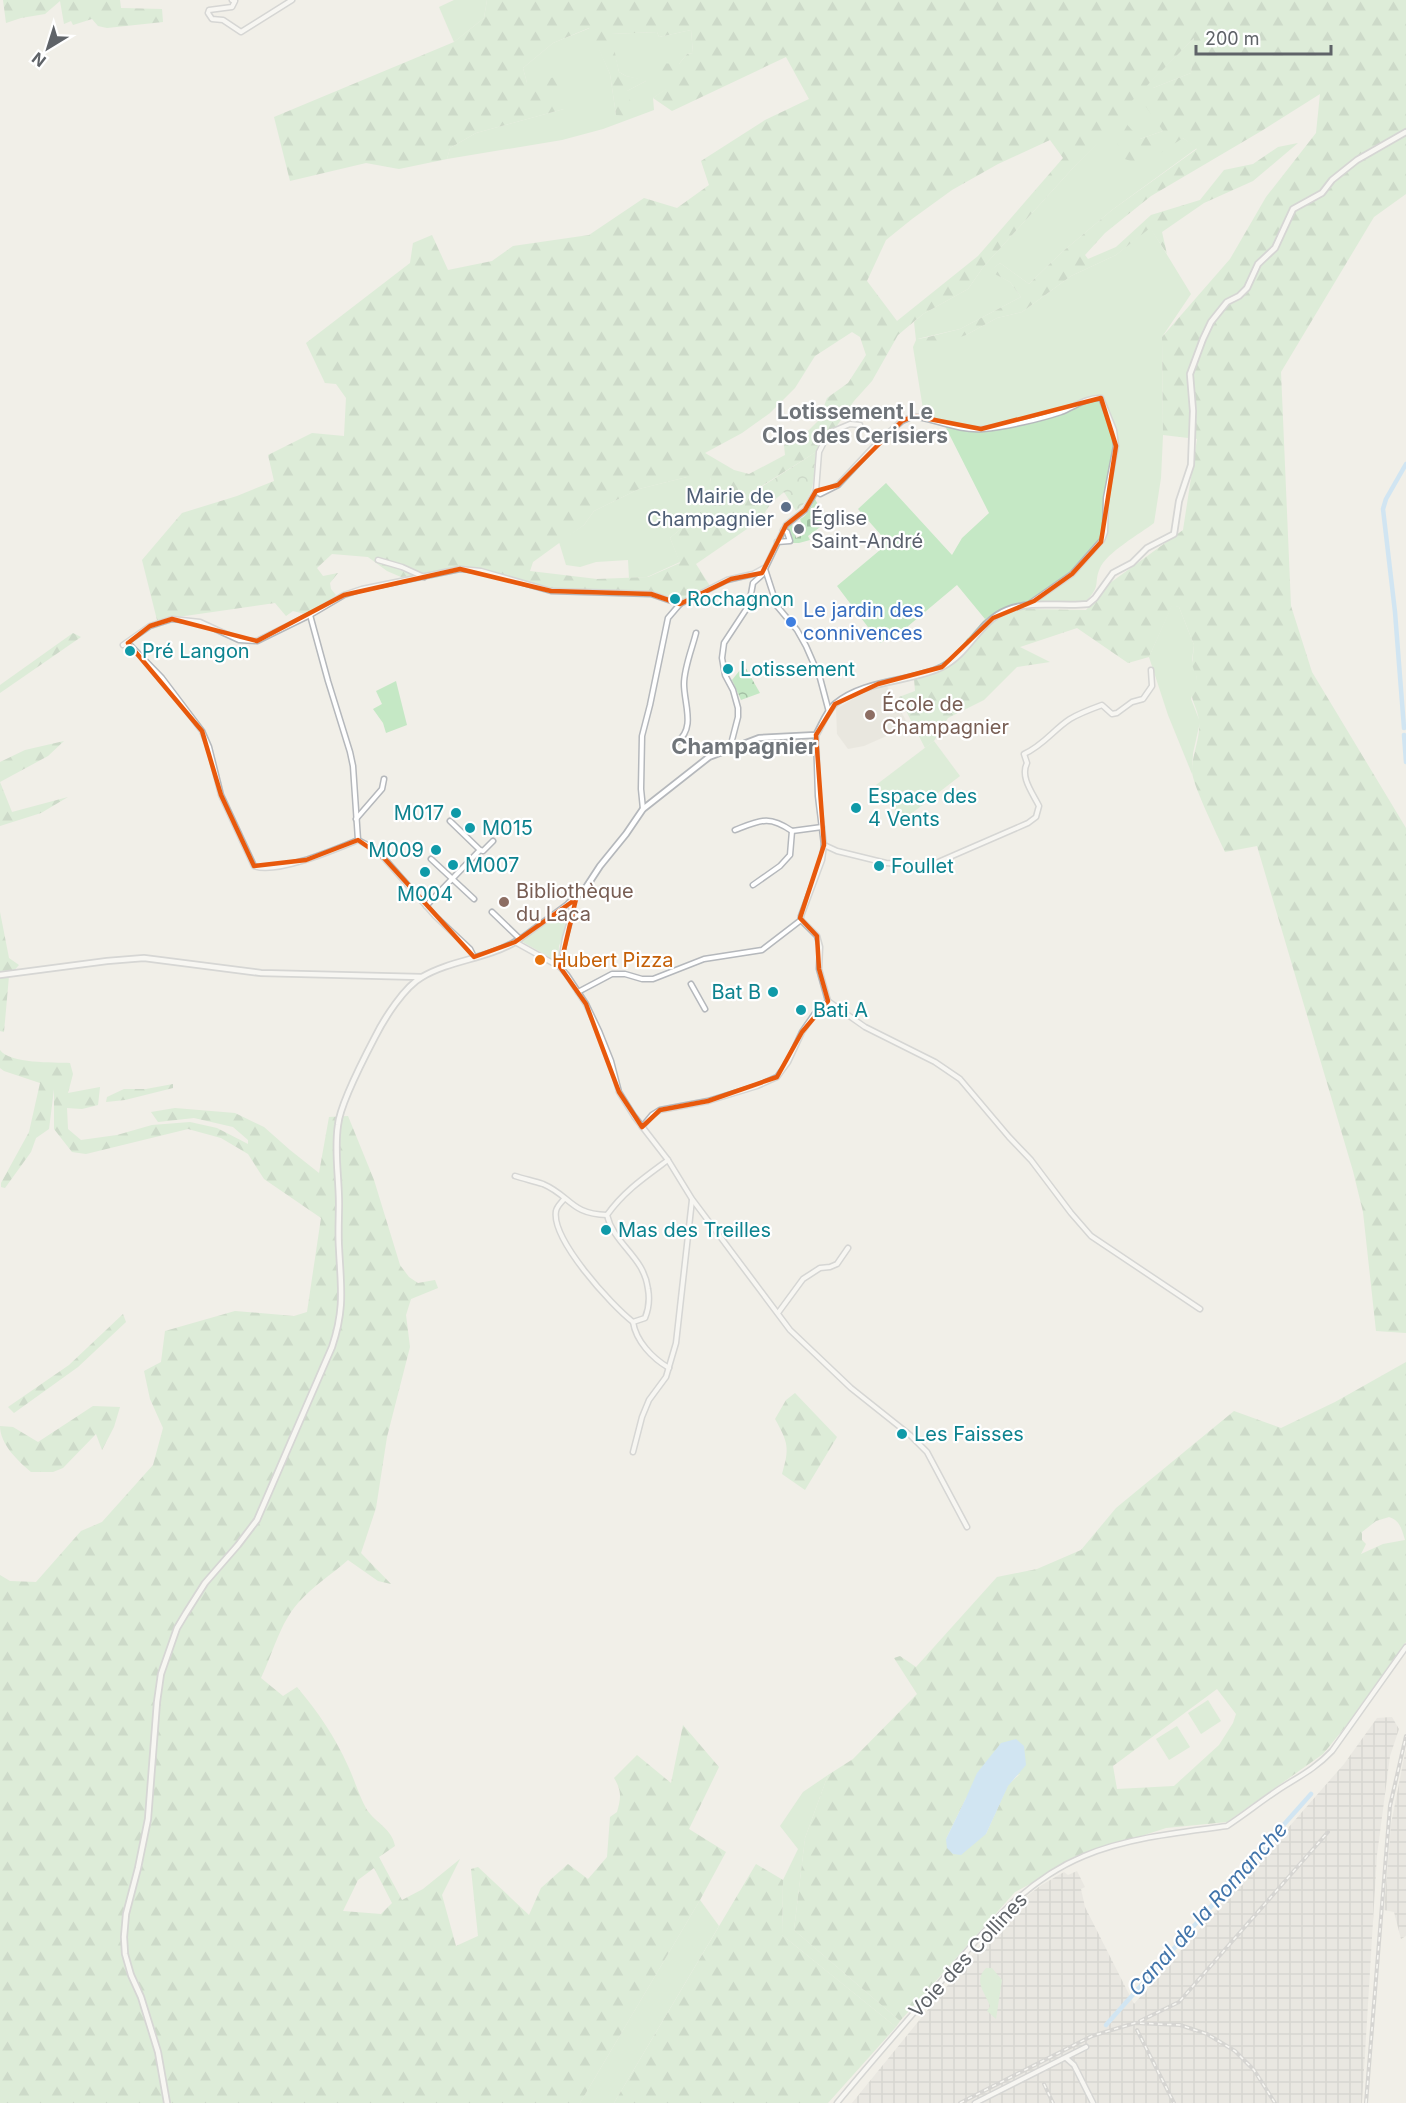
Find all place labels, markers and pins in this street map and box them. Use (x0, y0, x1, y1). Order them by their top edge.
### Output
place label: Mairie de Champagnier (647, 484, 774, 531)
marker: Mairie de Champagnier (779, 500, 793, 514)
place label: Église Saint-André (811, 505, 923, 553)
marker: Église Saint-André (792, 522, 806, 536)
place label: Rochagnon (687, 587, 794, 611)
marker: Rochagnon (668, 592, 682, 606)
place label: Le jardin des connivences (803, 598, 924, 645)
marker: Le jardin des connivences (784, 615, 798, 629)
place label: Pré Langon (142, 639, 250, 663)
marker: Pré Langon (123, 644, 137, 658)
place label: Lotissement (740, 657, 855, 681)
marker: Lotissement (721, 662, 735, 676)
place label: École de Champagnier (882, 691, 1009, 739)
marker: École de Champagnier (863, 708, 877, 722)
place label: Espace des 4 Vents (868, 784, 977, 831)
place label: M017 (394, 801, 444, 825)
marker: Espace des 4 Vents (849, 801, 863, 815)
marker: M017 (449, 806, 463, 820)
place label: M015 (482, 816, 533, 840)
marker: M015 (463, 821, 477, 835)
place label: M009 (368, 838, 424, 862)
marker: M009 (429, 843, 443, 857)
place label: M007 (465, 853, 519, 877)
place label: Foullet (891, 854, 954, 878)
marker: M007 (446, 858, 460, 872)
marker: Foullet (872, 859, 886, 873)
marker: M004 (418, 865, 432, 879)
place label: Bibliothèque du Laca (516, 879, 634, 926)
place label: M004 (397, 882, 453, 906)
marker: Bibliothèque du Laca (497, 895, 511, 909)
place label: Hubert Pizza (552, 948, 674, 972)
marker: Hubert Pizza (533, 953, 547, 967)
place label: Bat B (711, 980, 761, 1004)
marker: Bat B (766, 985, 780, 999)
place label: Bati A (813, 998, 868, 1022)
marker: Bati A (794, 1003, 808, 1017)
place label: Mas des Treilles (618, 1218, 771, 1242)
marker: Mas des Treilles (599, 1223, 613, 1237)
place label: Les Faisses (914, 1422, 1024, 1446)
marker: Les Faisses (895, 1427, 909, 1441)

